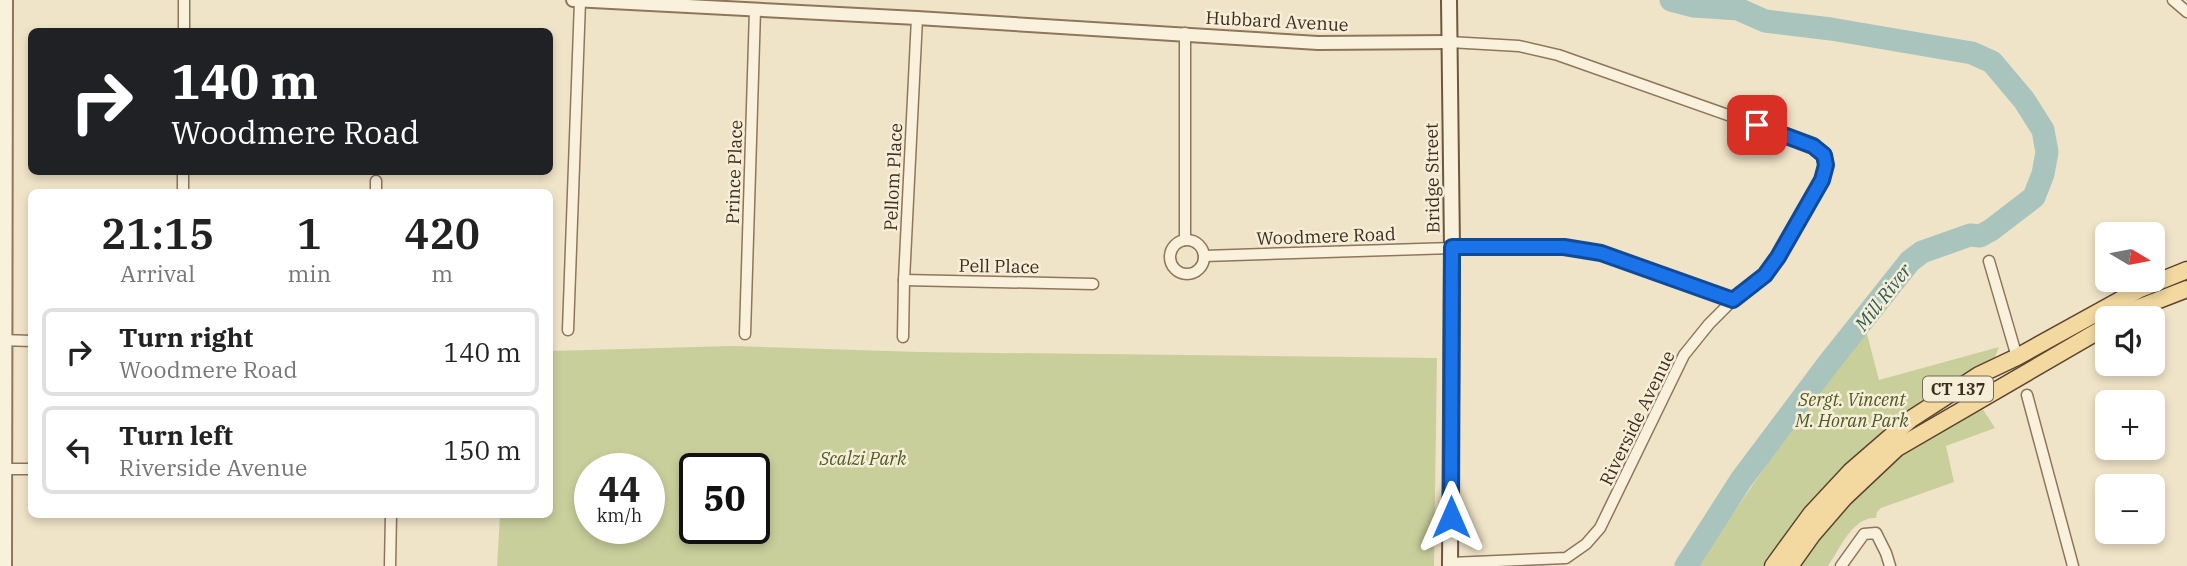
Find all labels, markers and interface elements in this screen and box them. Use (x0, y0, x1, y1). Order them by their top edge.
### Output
street label: Hubbard Avenue (1205, 6, 1349, 36)
text: 140 m (171, 49, 318, 112)
icon: right (56, 56, 147, 147)
pin (1727, 95, 1787, 155)
icon: arrive (1738, 106, 1776, 144)
text: Woodmere Road (171, 111, 419, 153)
street label: Prince Place (721, 119, 747, 225)
street label: Pellom Place (879, 122, 907, 232)
street label: Bridge Street (1420, 122, 1444, 234)
text: 21:15 (101, 206, 214, 261)
text: 1 (297, 206, 322, 261)
text: 420 (404, 206, 480, 261)
street label: Woodmere Road (1256, 222, 1396, 250)
north arrow (2095, 222, 2165, 292)
map controls (2095, 222, 2165, 544)
street label: Pell Place (958, 254, 1040, 278)
text: Arrival (120, 258, 195, 288)
text: min (287, 258, 331, 288)
text: m (431, 258, 453, 288)
water label: Mill River (1849, 258, 1917, 336)
button: sound (2095, 306, 2165, 376)
text: Turn right (119, 320, 253, 354)
icon: right (60, 333, 98, 371)
text: 140 m (443, 335, 521, 369)
street label: Riverside Avenue (1594, 347, 1680, 489)
text: Woodmere Road (119, 354, 298, 384)
road number: CT 137 (1923, 376, 1993, 402)
park label: Sergt. Vincent M. Horan Park (1794, 388, 1909, 432)
button: + (2095, 390, 2165, 460)
text: Turn left (119, 418, 233, 452)
icon: left (60, 431, 98, 469)
text: 150 m (443, 433, 521, 467)
park label: Scalzi Park (818, 447, 907, 470)
text: Riverside Avenue (119, 452, 307, 482)
speed limit sign: 50 (679, 453, 770, 544)
text: 44 (598, 466, 641, 512)
button: − (2095, 474, 2165, 544)
position arrow (1414, 480, 1488, 554)
text: km/h (597, 504, 642, 527)

